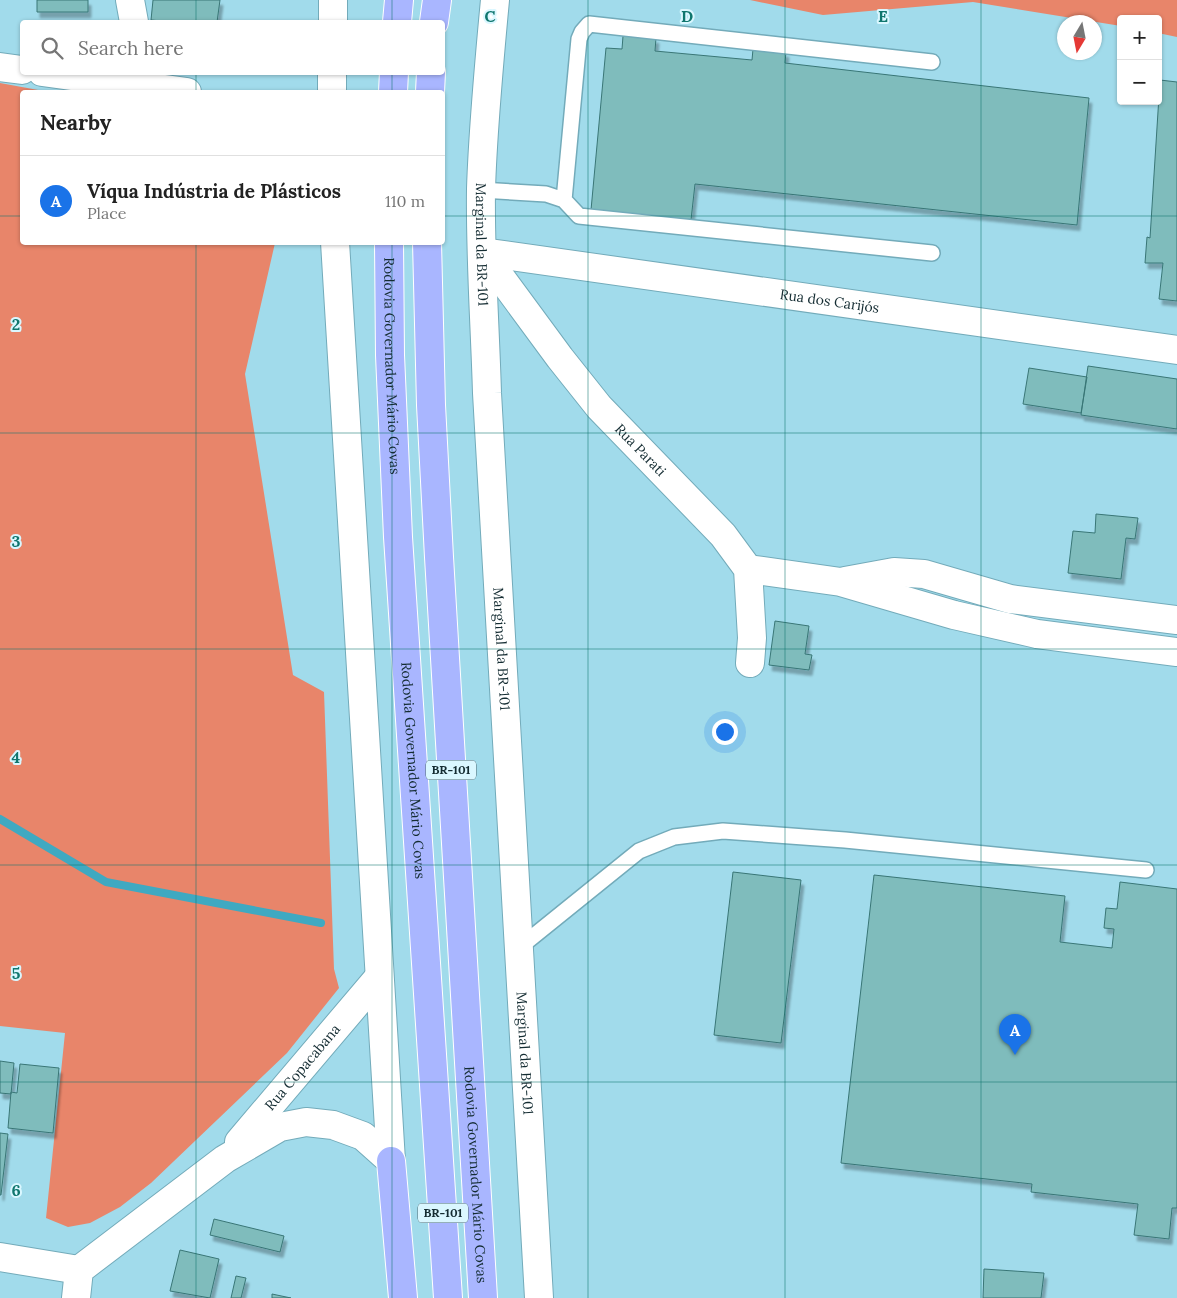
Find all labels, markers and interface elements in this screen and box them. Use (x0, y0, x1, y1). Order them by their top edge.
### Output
text: C (484, 6, 496, 26)
text: D (681, 6, 693, 26)
text: E (878, 6, 888, 26)
north arrow (1057, 15, 1102, 60)
map controls (1117, 15, 1162, 105)
button: + (1117, 15, 1162, 60)
search box (20, 20, 445, 75)
icon: search (38, 34, 66, 62)
text: Search here (78, 36, 184, 60)
button: − (1117, 60, 1162, 105)
text: Nearby (40, 109, 111, 136)
text: Víqua Indústria de Plásticos (87, 179, 341, 203)
street label: Marginal da BR-101 (472, 183, 492, 307)
text: A (51, 191, 61, 211)
text: 110 m (385, 191, 425, 211)
text: Place (87, 203, 126, 223)
street label: Rodovia Governador Mário Covas (380, 257, 404, 475)
street label: Rua dos Carijós (779, 285, 880, 317)
text: 2 (12, 314, 20, 334)
street label: Rua Parati (611, 420, 670, 480)
text: 3 (12, 531, 21, 551)
street label: Marginal da BR-101 (489, 587, 514, 711)
street label: Rodovia Governador Mário Covas (397, 661, 429, 879)
your location (712, 719, 738, 745)
text: 4 (12, 747, 21, 767)
road number: BR-101 (426, 760, 476, 780)
text: 5 (12, 963, 21, 983)
street label: Marginal da BR-101 (512, 991, 537, 1115)
pin: A (999, 1014, 1031, 1055)
street label: Rua Copacabana (261, 1020, 344, 1114)
street label: Rodovia Governador Mário Covas (460, 1066, 491, 1284)
text: 6 (11, 1180, 21, 1200)
road number: BR-101 (418, 1204, 468, 1222)

